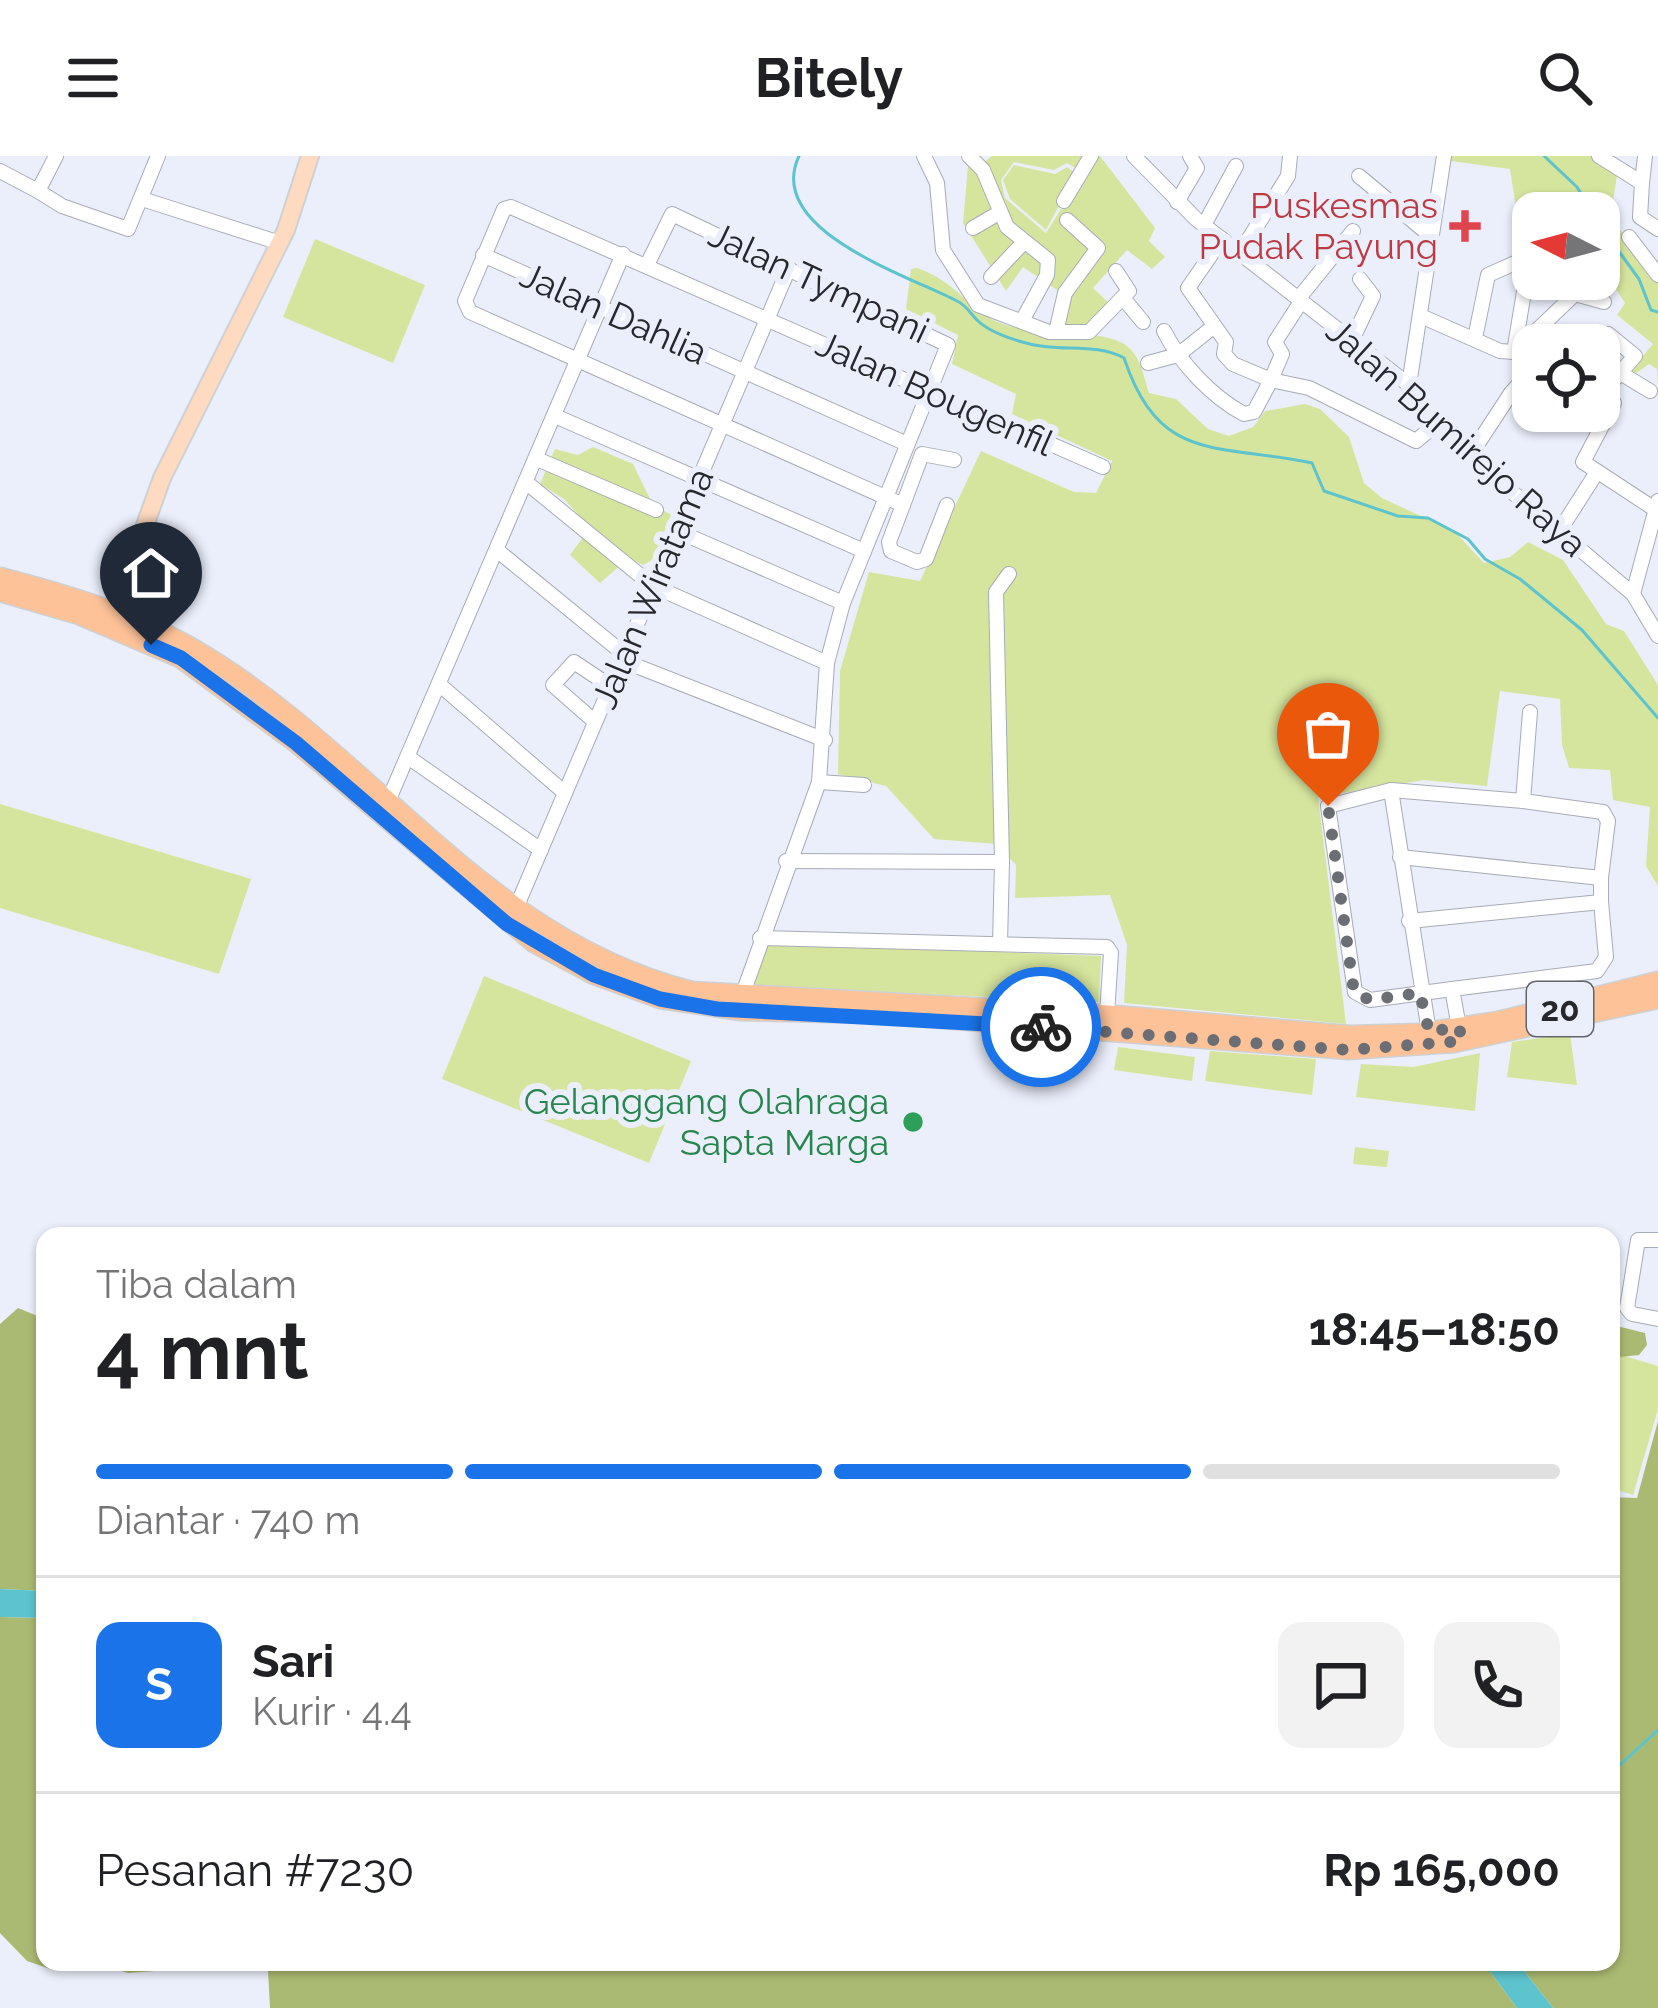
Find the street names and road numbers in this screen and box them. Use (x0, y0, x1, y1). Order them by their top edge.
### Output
street label: Jalan Tympani (703, 213, 935, 351)
street label: Jalan Dahlia (514, 253, 714, 373)
street label: Jalan Bumirejo Raya (1318, 309, 1596, 565)
street label: Jalan Bougenfil (810, 322, 1060, 464)
street label: Jalan Wiratama (582, 462, 722, 714)
road number: 20 (1527, 982, 1593, 1036)

